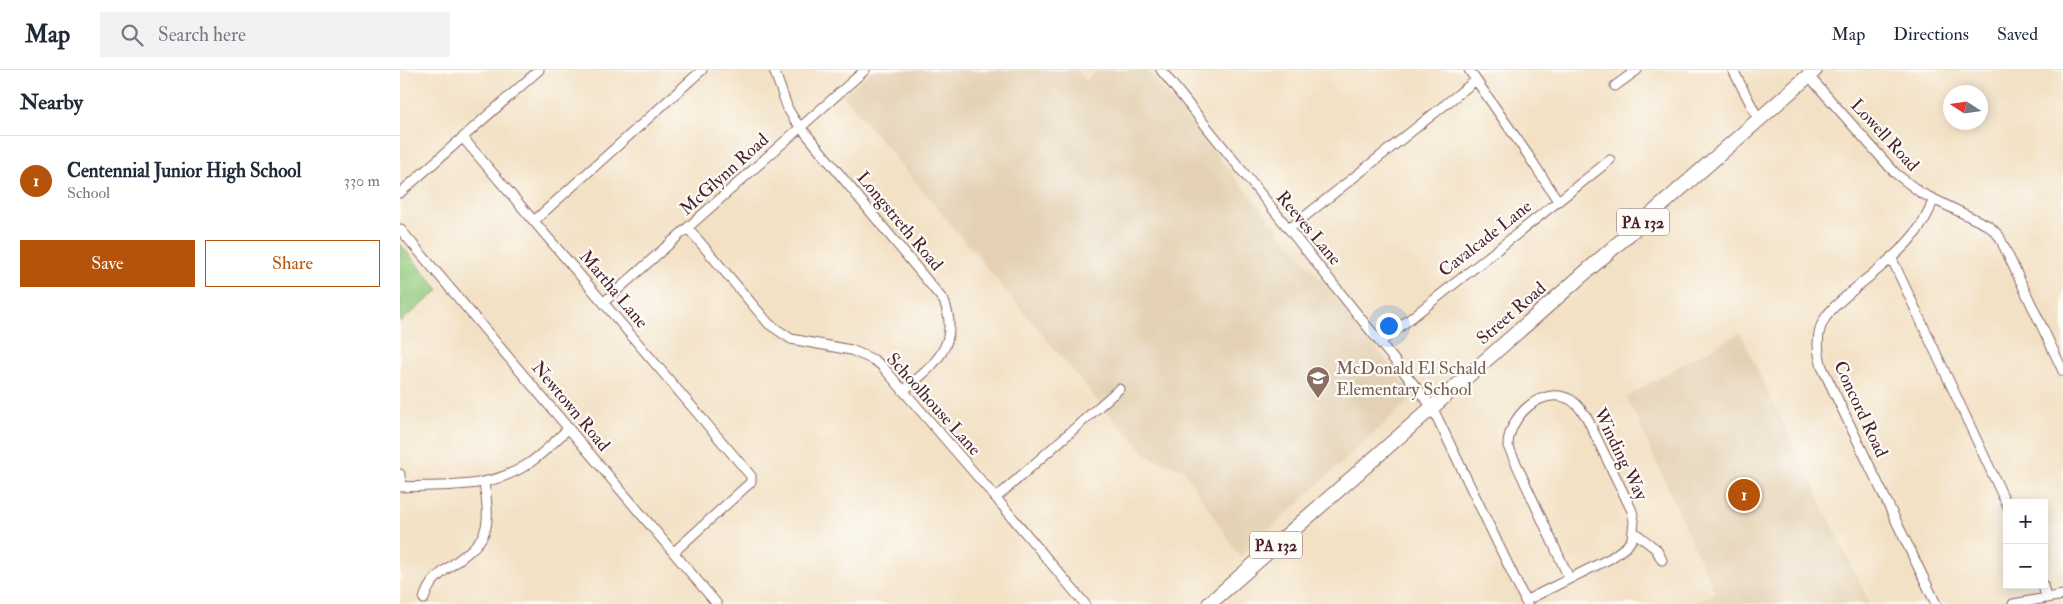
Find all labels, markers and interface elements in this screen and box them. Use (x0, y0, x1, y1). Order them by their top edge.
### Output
search box (100, 12, 450, 57)
text: Map (25, 19, 70, 50)
icon: search (118, 21, 146, 49)
text: Search here (158, 23, 246, 47)
text: Map (1832, 23, 1865, 46)
text: Directions (1893, 23, 1969, 46)
text: Saved (1997, 23, 2038, 46)
north arrow (1943, 85, 1988, 130)
text: Nearby (20, 89, 83, 116)
street label: Lowell Road (1845, 94, 1924, 176)
street label: McGlynn Road (675, 128, 774, 220)
text: Centennial Junior High School (67, 159, 301, 183)
street label: Longstreth Road (851, 167, 948, 276)
text: 1 (33, 171, 39, 191)
text: 330 m (344, 171, 380, 191)
text: School (67, 183, 110, 203)
street label: Reeves Lane (1271, 186, 1347, 271)
street label: Cavalcade Lane (1434, 195, 1537, 282)
road number: PA 132 (1617, 208, 1669, 236)
button: Save (20, 240, 195, 287)
button: Share (205, 240, 380, 287)
street label: Martha Lane (574, 245, 653, 334)
street label: Street Road (1472, 277, 1551, 350)
your location (1376, 313, 1402, 339)
street label: Schoolhouse Lane (881, 348, 986, 461)
street label: Newtown Road (526, 357, 615, 456)
place label: McDonald El Schald Elementary School (1336, 357, 1486, 401)
street label: Concord Road (1828, 357, 1893, 461)
school or university icon: McDonald El Schald Elementary School (1305, 365, 1331, 399)
street label: Winding Way (1588, 403, 1653, 505)
pin: 1 (1728, 476, 1760, 514)
map controls (2003, 499, 2048, 589)
button: + (2003, 499, 2048, 544)
road number: PA 132 (1250, 532, 1302, 558)
button: − (2003, 544, 2048, 589)

